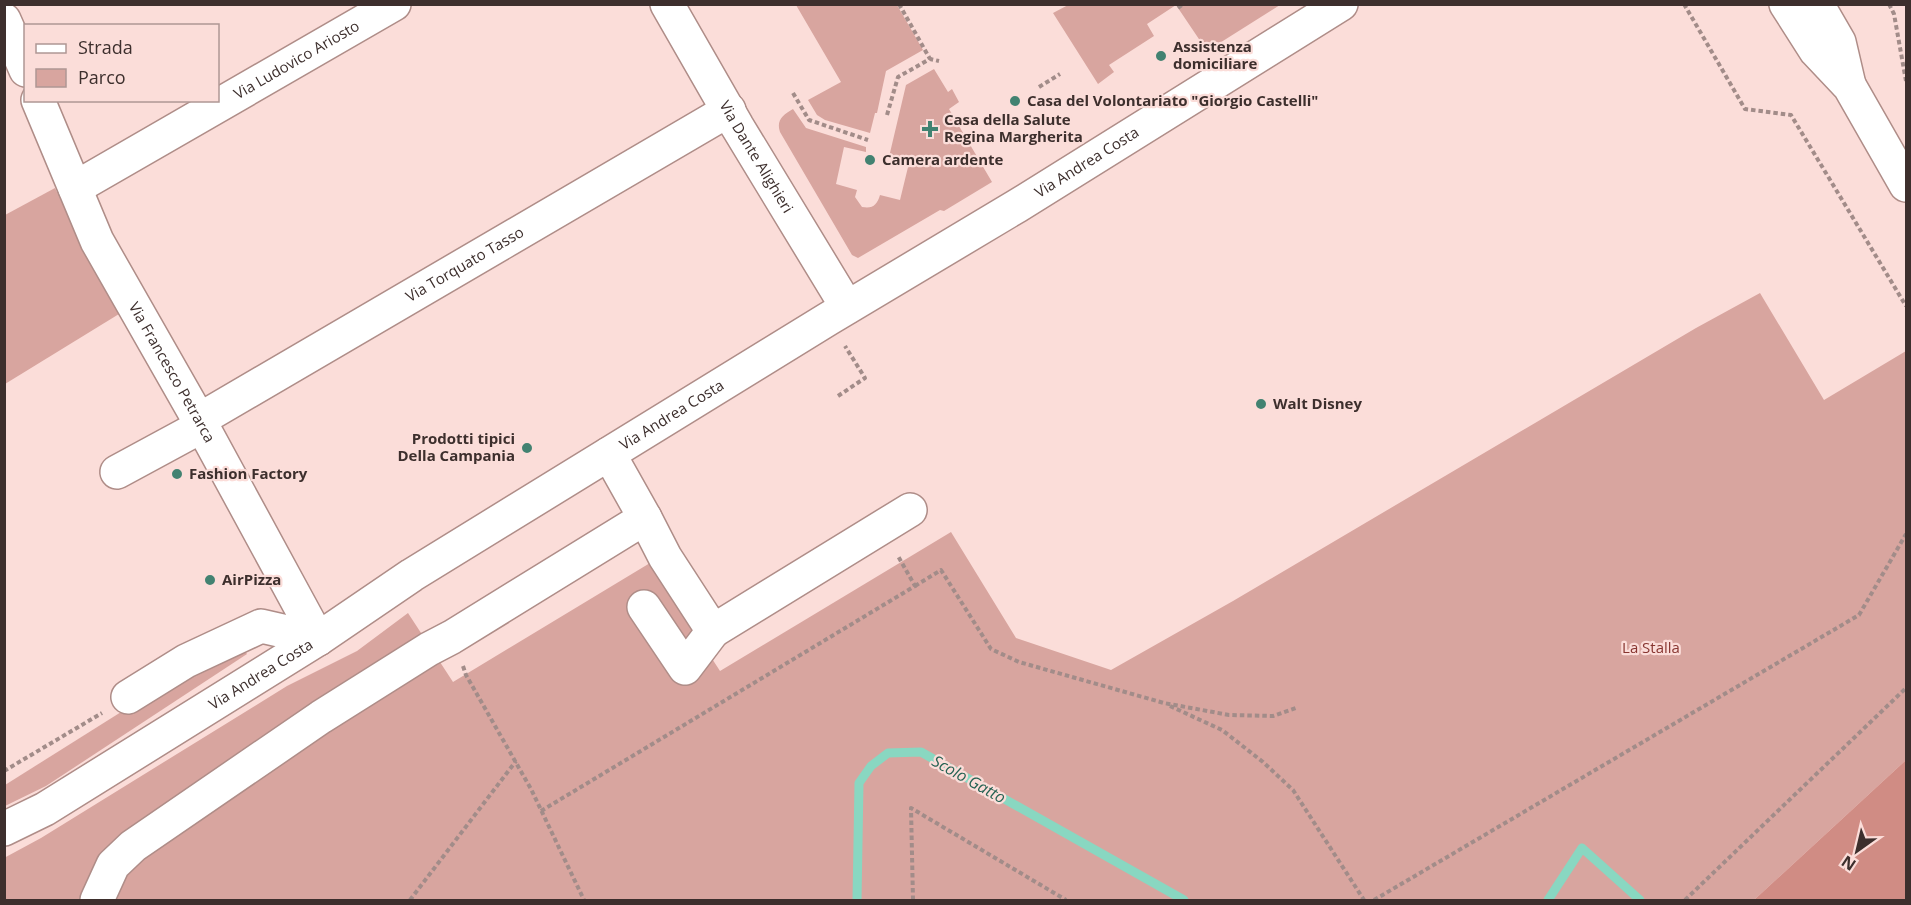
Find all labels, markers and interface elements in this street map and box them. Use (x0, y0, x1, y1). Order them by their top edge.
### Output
street label: Via Ludovico Ariosto (230, 15, 363, 103)
legend (24, 24, 219, 102)
text: Strada (78, 35, 133, 59)
place label: Assistenza domiciliare (1173, 36, 1257, 73)
marker: Assistenza domiciliare (1154, 49, 1168, 63)
text: Parco (78, 65, 126, 89)
place label: Casa del Volontariato "Giorgio Castelli" (1027, 90, 1318, 110)
marker: Casa del Volontariato "Giorgio Castelli" (1008, 94, 1022, 108)
street label: Via Dante Alighieri (715, 97, 798, 216)
place label: Casa della Salute Regina Margherita (944, 109, 1083, 146)
marker: Casa della Salute Regina Margherita (921, 120, 939, 138)
street label: Via Andrea Costa (1031, 122, 1142, 202)
place label: Camera ardente (882, 149, 1004, 169)
marker: Camera ardente (863, 153, 877, 167)
street label: Via Torquato Tasso (402, 221, 527, 306)
street label: Via Francesco Petrarca (125, 298, 220, 446)
street label: Via Andrea Costa (615, 375, 727, 454)
place label: Walt Disney (1273, 393, 1362, 413)
marker: Walt Disney (1254, 397, 1268, 411)
place label: Prodotti tipici Della Campania (398, 428, 515, 465)
marker: Prodotti tipici Della Campania (520, 441, 534, 455)
place label: Fashion Factory (189, 463, 308, 483)
marker: Fashion Factory (170, 467, 184, 481)
place label: AirPizza (222, 569, 281, 589)
marker: AirPizza (203, 573, 217, 587)
street label: Via Andrea Costa (205, 634, 316, 714)
park label: La Stalla (1622, 637, 1680, 657)
water label: Scolo Gatto (928, 750, 1010, 808)
north arrow (1827, 821, 1887, 881)
text: N (1837, 851, 1860, 876)

